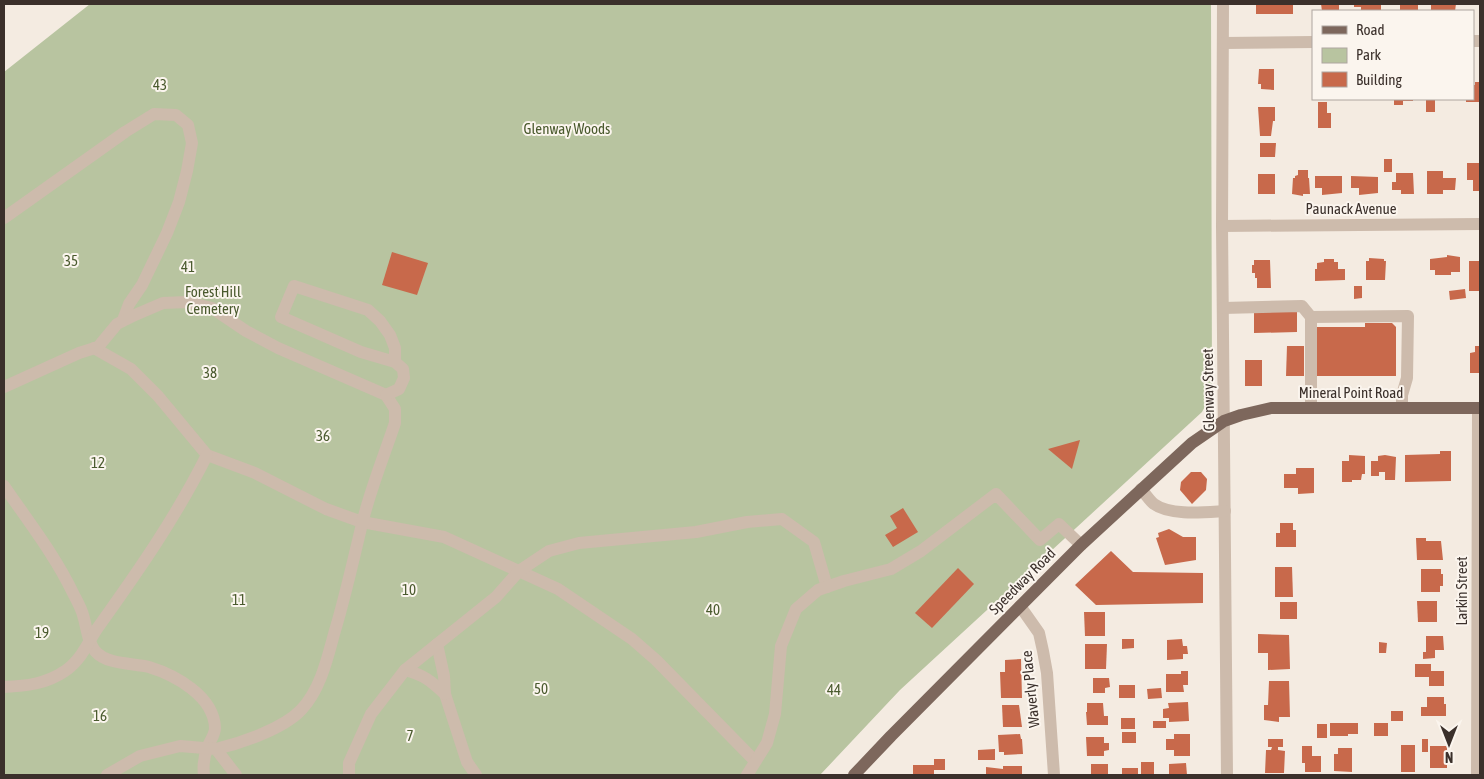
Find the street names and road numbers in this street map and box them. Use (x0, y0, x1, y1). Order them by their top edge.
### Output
street label: Paunack Avenue (1305, 200, 1397, 217)
street label: Glenway Street (1199, 348, 1217, 432)
street label: Mineral Point Road (1299, 384, 1403, 401)
street label: Speedway Road (985, 544, 1059, 618)
street label: Larkin Street (1453, 556, 1470, 626)
street label: Waverly Place (1017, 649, 1042, 728)

